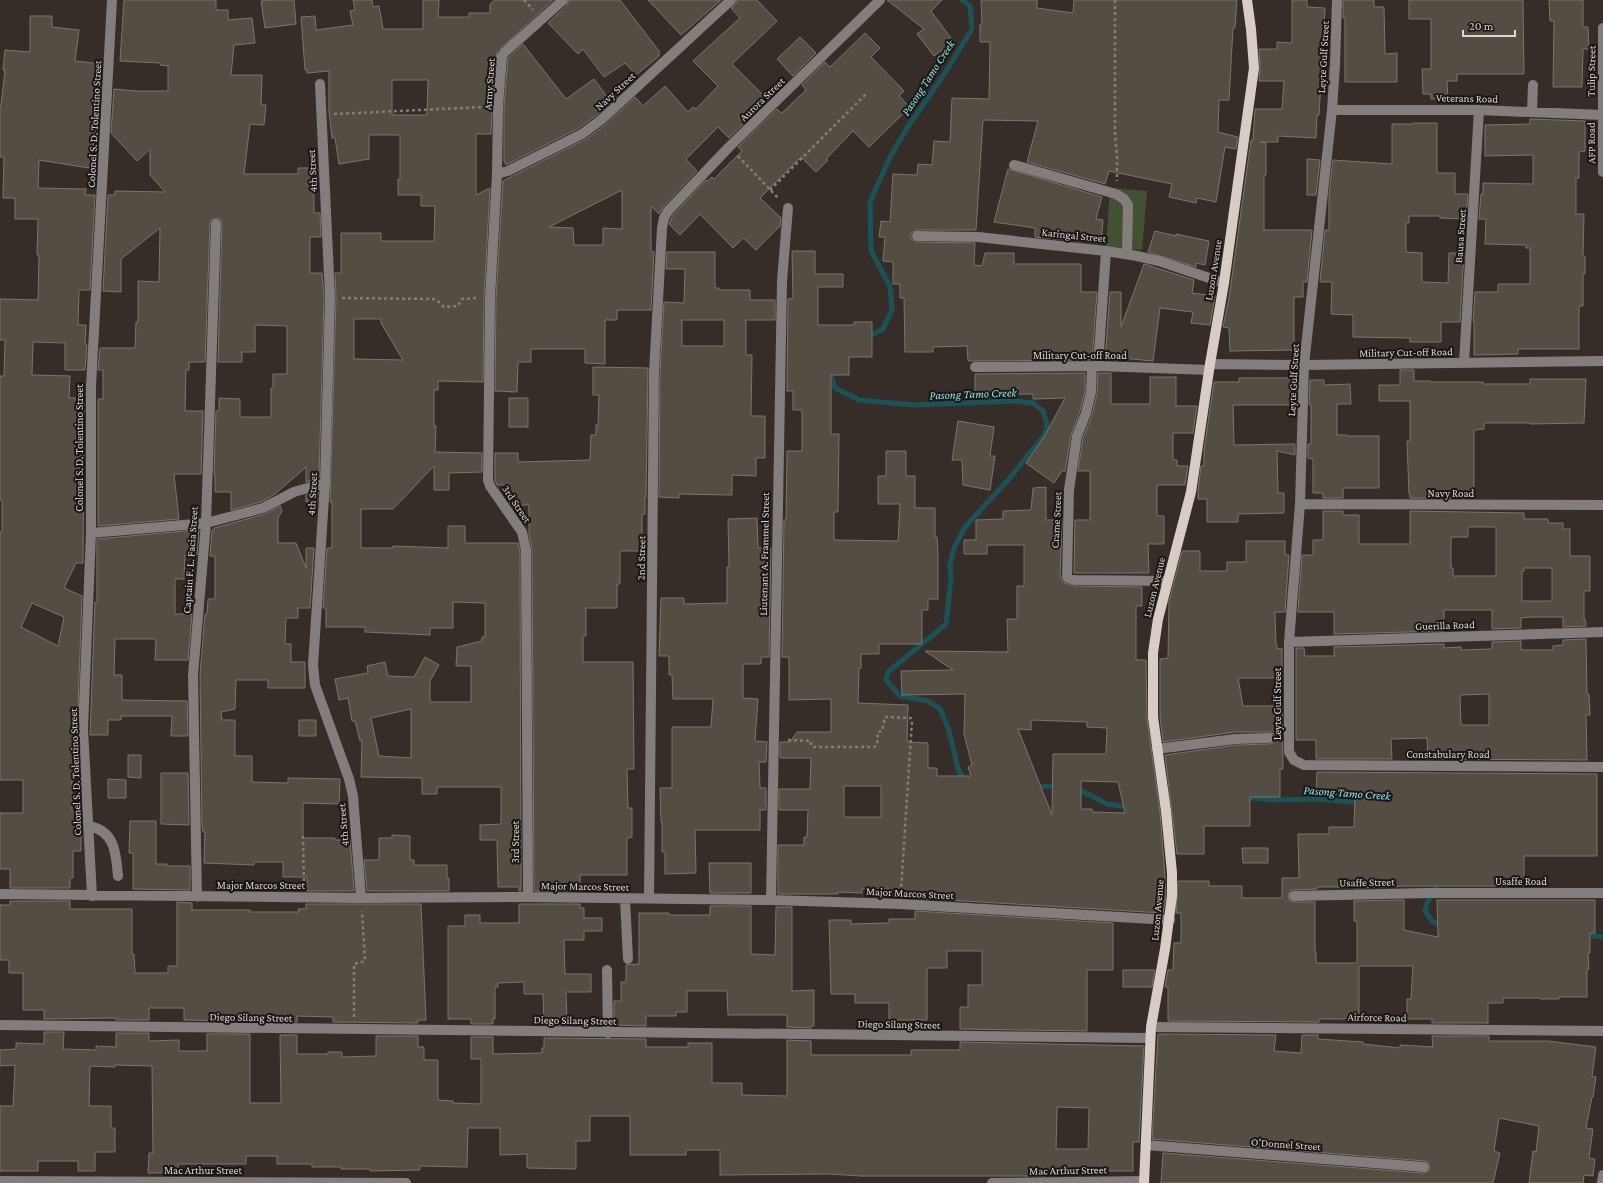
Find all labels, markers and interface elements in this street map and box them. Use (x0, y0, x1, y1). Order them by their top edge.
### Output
scale bar (1463, 12, 1515, 38)
text: 20 m (1469, 19, 1494, 33)
street label: Leyte Gulf Street (1315, 20, 1332, 94)
water label: Pasong Tamo Creek (898, 37, 958, 118)
street label: Tulip Street (1585, 45, 1598, 97)
street label: Army Street (481, 57, 498, 110)
street label: Colonel S. D. Tolentino Street (85, 60, 103, 188)
street label: Navy Street (593, 69, 638, 113)
street label: Aurora Street (737, 74, 787, 123)
street label: Veterans Road (1436, 91, 1499, 105)
street label: AFP Road (1585, 122, 1597, 164)
street label: 4th Street (305, 149, 319, 193)
street label: Bausa Street (1452, 208, 1468, 263)
street label: Karingal Street (1041, 226, 1107, 245)
street label: Luzon Avenue (1202, 238, 1224, 301)
street label: Leyte Gulf Street (1285, 343, 1302, 417)
street label: Military Cut-off Road (1359, 345, 1453, 360)
street label: Military Cut-off Road (1033, 349, 1127, 362)
street label: Colonel S. D. Tolentino Street (73, 384, 85, 512)
water label: Pasong Tamo Creek (929, 385, 1018, 403)
street label: 4th Street (305, 472, 319, 516)
street label: 3rd Street (500, 483, 534, 525)
street label: Navy Road (1428, 487, 1475, 500)
street label: Crame Street (1049, 491, 1063, 549)
street label: Liutenant A. Frammel Street (757, 492, 771, 616)
street label: Captain F. L. Facia Street (180, 506, 201, 614)
street label: 2nd Street (635, 535, 647, 580)
street label: Luzon Avenue (1141, 555, 1167, 618)
street label: Guerilla Road (1415, 618, 1475, 632)
street label: Leyte Gulf Street (1271, 667, 1284, 740)
street label: Colonel S. D. Tolentino Street (67, 708, 83, 836)
street label: Constabulary Road (1406, 748, 1490, 761)
water label: Pasong Tamo Creek (1303, 783, 1392, 803)
street label: 4th Street (335, 803, 351, 847)
street label: 3rd Street (509, 820, 521, 863)
street label: Usaffe Road (1495, 875, 1547, 887)
street label: Usaffe Street (1339, 876, 1395, 888)
street label: Major Marcos Street (217, 879, 306, 892)
street label: Major Marcos Street (541, 879, 630, 894)
street label: Luzon Avenue (1148, 879, 1166, 941)
street label: Major Marcos Street (866, 885, 955, 902)
street label: Diego Silang Street (209, 1010, 293, 1025)
street label: Airforce Road (1347, 1010, 1407, 1024)
street label: Diego Silang Street (533, 1013, 617, 1028)
street label: Diego Silang Street (857, 1017, 941, 1032)
street label: O'Donnel Street (1251, 1136, 1322, 1152)
street label: Mac Arthur Street (1029, 1163, 1108, 1177)
street label: Mac Arthur Street (164, 1164, 242, 1176)

